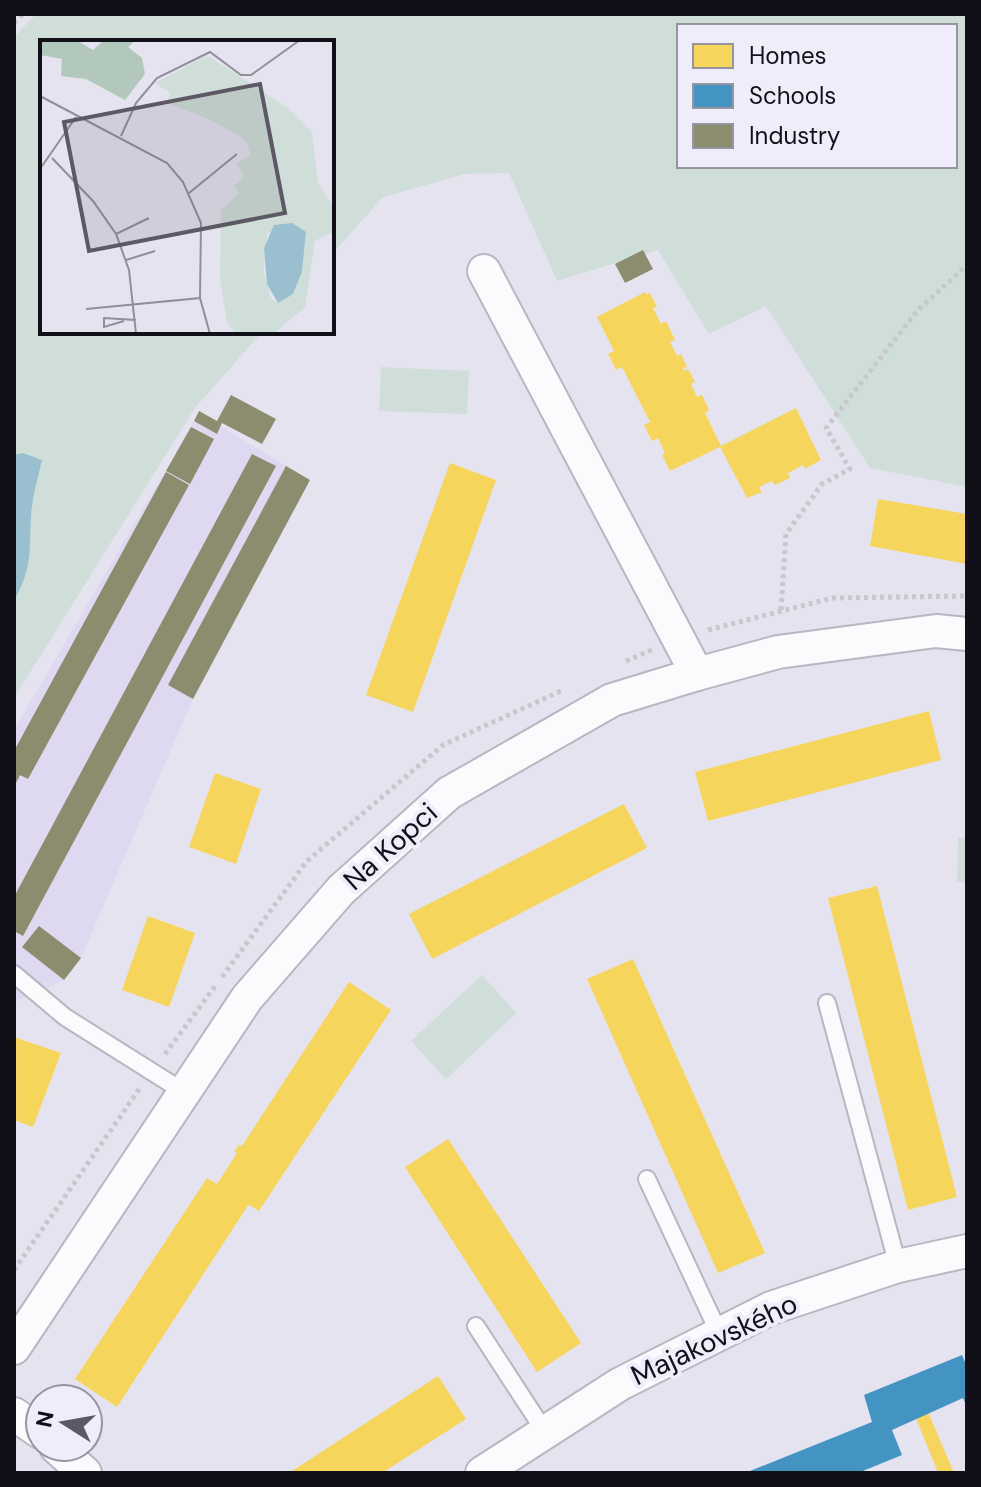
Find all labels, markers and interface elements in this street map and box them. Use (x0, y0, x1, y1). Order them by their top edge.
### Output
legend (677, 24, 957, 168)
inset map (40, 40, 334, 334)
text: Homes (749, 40, 827, 71)
text: Schools (749, 80, 836, 111)
text: Industry (749, 120, 840, 151)
street label: Na Kopci (335, 794, 445, 898)
street label: Majakovského (625, 1285, 803, 1394)
north arrow (24, 1383, 104, 1463)
text: N (29, 1409, 61, 1430)

